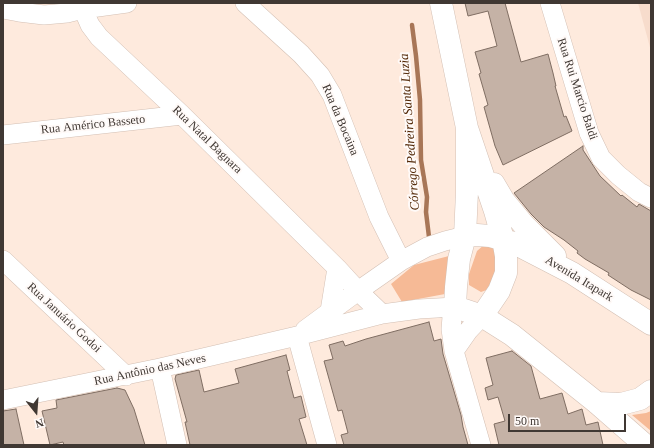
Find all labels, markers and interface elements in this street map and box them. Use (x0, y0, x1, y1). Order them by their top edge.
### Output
street label: Rua Rui Marcio Baldi (554, 36, 600, 142)
water label: Córrego Pedreira Santa Luzia (397, 53, 423, 211)
street label: Rua da Bocaina (319, 82, 361, 158)
street label: Rua Natal Bagnara (169, 103, 245, 177)
street label: Rua Américo Basseto (40, 112, 146, 138)
street label: Avenida Itapark (542, 253, 616, 305)
street label: Rua Januário Godoi (24, 280, 104, 356)
street label: Rua Antônio das Neves (93, 351, 207, 389)
north arrow (16, 392, 56, 432)
scale bar (510, 406, 628, 432)
text: 50 m (515, 414, 539, 428)
text: N (34, 417, 45, 430)

